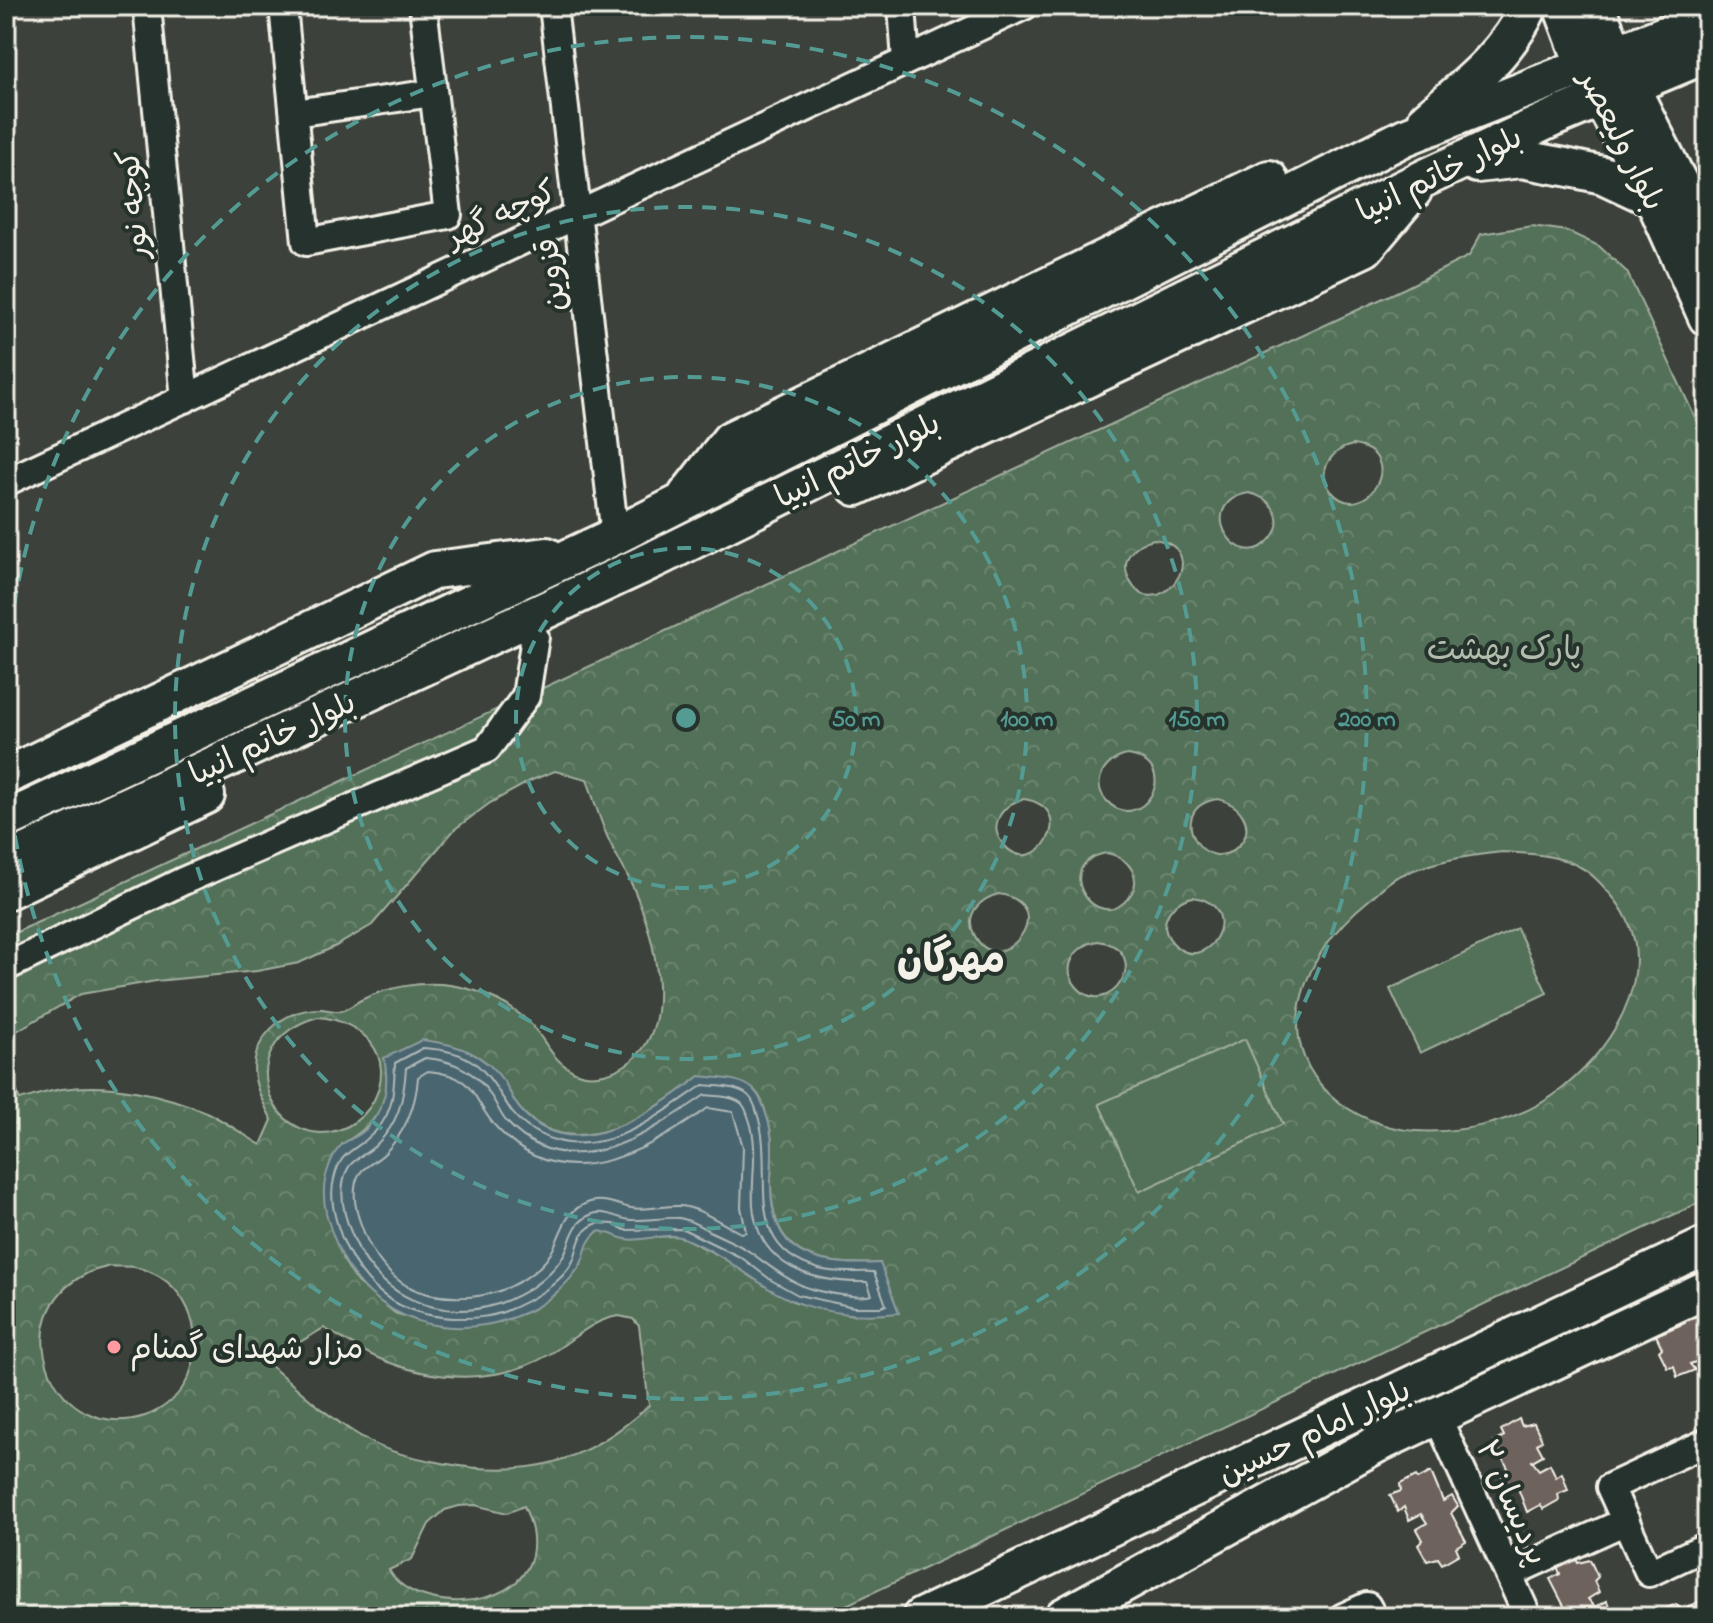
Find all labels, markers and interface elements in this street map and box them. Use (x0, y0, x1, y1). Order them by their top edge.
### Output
street label: بلوار ولیعصر (1563, 60, 1675, 220)
street label: بلوار خاتم انبیا (1350, 116, 1531, 237)
street label: کوچه نور (107, 148, 164, 263)
street label: کوچه گهر (437, 170, 565, 263)
street label: قزوین (526, 235, 581, 314)
street label: بلوار خاتم انبیا (768, 402, 949, 523)
park label: پارک بهشت (1427, 628, 1581, 675)
street label: بلوار خاتم انبیا (182, 681, 365, 799)
text: 50 m (832, 703, 881, 738)
text: 100 m (1001, 703, 1054, 738)
text: 150 m (1169, 703, 1226, 738)
text: 200 m (1337, 703, 1396, 738)
centre of rings (672, 704, 700, 732)
district label: مهرگان (897, 933, 1005, 992)
place label: مزار شهدای گمنام (130, 1327, 363, 1374)
marker: مزار شهدای گمنام (105, 1338, 123, 1356)
street label: بلوار امام حسین (1211, 1369, 1420, 1499)
street label: پردیسان ۲ (1461, 1433, 1558, 1574)

